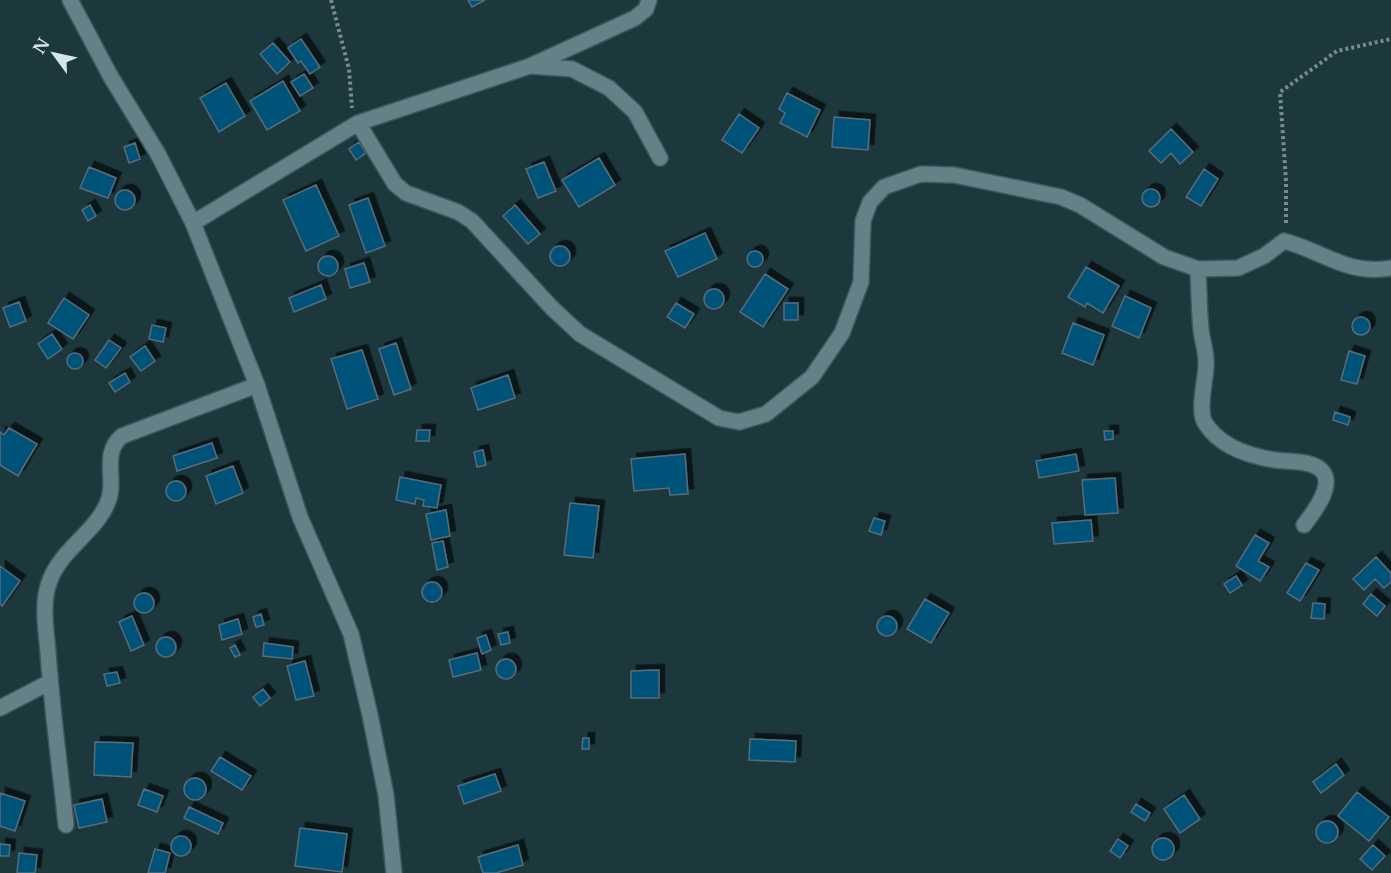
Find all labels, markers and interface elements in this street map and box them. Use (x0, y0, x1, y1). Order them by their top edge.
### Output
north arrow (24, 24, 84, 84)
text: N (29, 34, 54, 58)

